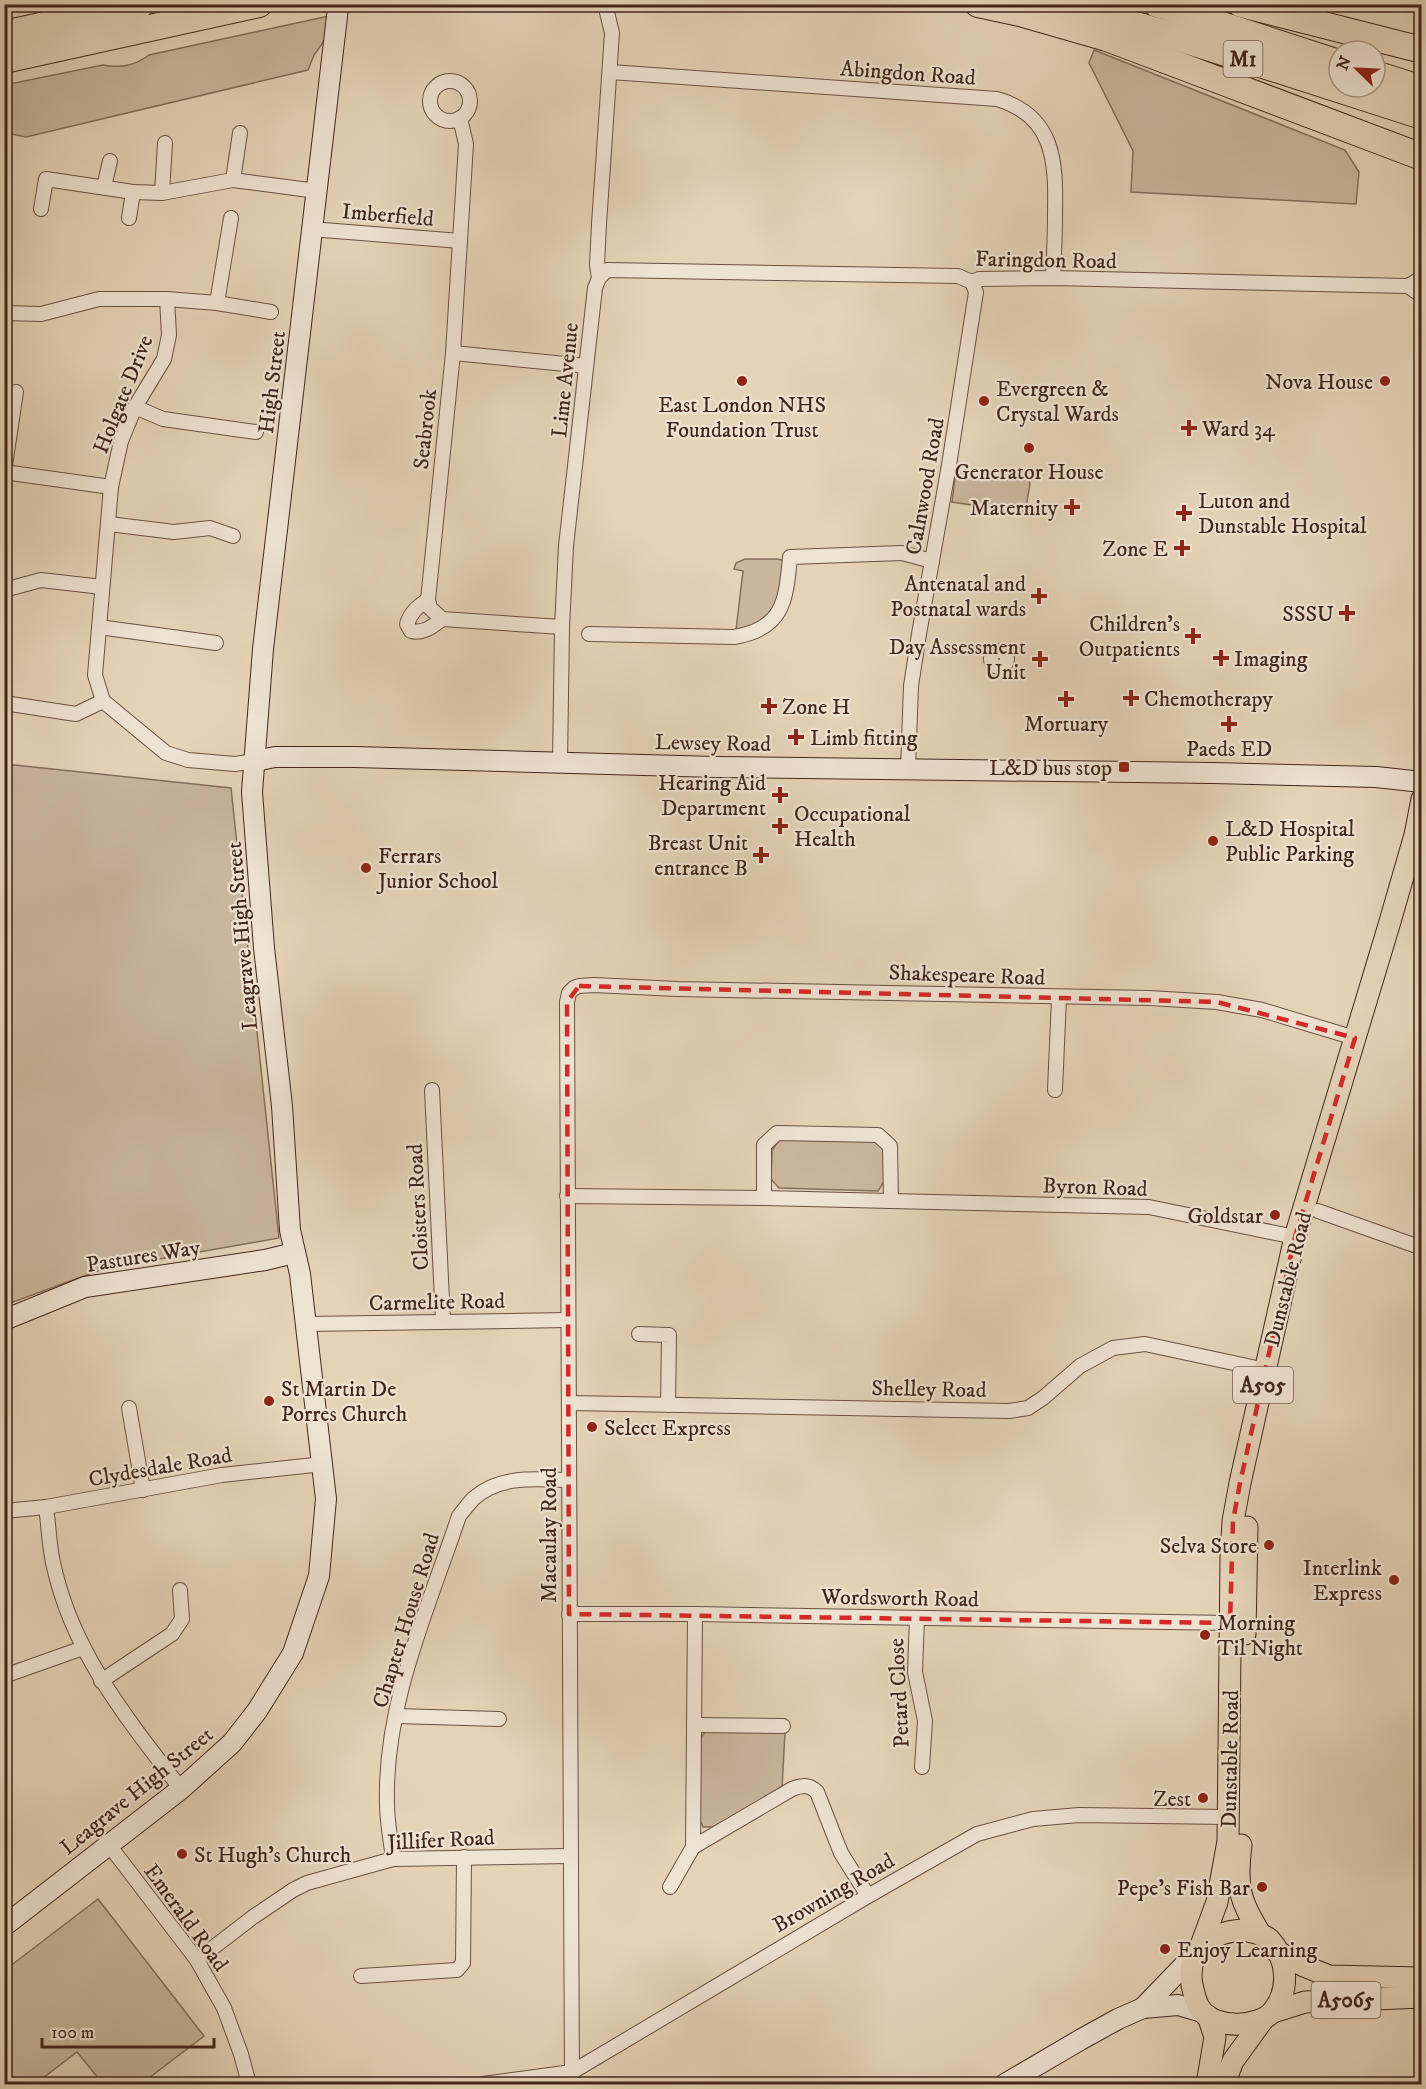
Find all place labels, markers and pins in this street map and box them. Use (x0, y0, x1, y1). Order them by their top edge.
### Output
place label: Nova House (1265, 369, 1373, 396)
marker: East London NHS Foundation Trust (735, 374, 749, 388)
marker: Nova House (1378, 374, 1392, 388)
place label: Evergreen & Crystal Wards (996, 376, 1119, 428)
place label: East London NHS Foundation Trust (658, 392, 826, 444)
marker: Evergreen & Crystal Wards (977, 394, 991, 408)
place label: Ward 34 (1201, 416, 1276, 443)
marker: Ward 34 (1180, 419, 1198, 437)
marker: Generator House (1022, 441, 1036, 455)
place label: Generator House (954, 459, 1104, 486)
place label: Luton and Dunstable Hospital (1198, 488, 1367, 540)
place label: Maternity (970, 495, 1059, 522)
marker: Maternity (1063, 498, 1081, 516)
marker: Luton and Dunstable Hospital (1175, 504, 1193, 522)
place label: Zone E (1102, 536, 1168, 563)
marker: Zone E (1173, 539, 1191, 557)
place label: Antenatal and Postnatal wards (890, 571, 1026, 623)
marker: Antenatal and Postnatal wards (1030, 587, 1048, 605)
place label: SSSU (1282, 601, 1334, 628)
marker: SSSU (1338, 604, 1356, 622)
place label: Children's Outpatients (1079, 611, 1180, 663)
marker: Children's Outpatients (1184, 627, 1202, 645)
place label: Day Assessment Unit (889, 634, 1026, 686)
place label: Imaging (1234, 646, 1308, 673)
marker: Imaging (1212, 649, 1230, 667)
marker: Day Assessment Unit (1031, 650, 1049, 668)
place label: Chemotherapy (1144, 686, 1274, 713)
marker: Chemotherapy (1122, 689, 1140, 707)
marker: Mortuary (1057, 690, 1075, 708)
place label: Zone H (782, 694, 851, 721)
marker: Zone H (760, 697, 778, 715)
place label: Mortuary (1024, 711, 1109, 738)
marker: Paeds ED (1220, 715, 1238, 733)
place label: Limb fitting (810, 725, 918, 752)
marker: Limb fitting (787, 728, 805, 746)
place label: Paeds ED (1186, 736, 1272, 763)
place label: L&D bus stop (989, 755, 1112, 782)
marker: L&D bus stop (1117, 760, 1131, 774)
place label: Hearing Aid Department (658, 770, 766, 822)
marker: Hearing Aid Department (771, 786, 789, 804)
place label: Occupational Health (794, 801, 911, 853)
place label: L&D Hospital Public Parking (1225, 816, 1355, 868)
marker: Occupational Health (771, 817, 789, 835)
place label: Breast Unit entrance B (648, 830, 748, 882)
marker: L&D Hospital Public Parking (1206, 834, 1220, 848)
place label: Ferrars Junior School (376, 843, 498, 895)
marker: Breast Unit entrance B (752, 846, 770, 864)
marker: Ferrars Junior School (359, 861, 373, 875)
place label: Goldstar (1187, 1203, 1264, 1230)
marker: Goldstar (1268, 1208, 1282, 1222)
place label: St Martin De Porres Church (281, 1376, 408, 1428)
marker: St Martin De Porres Church (262, 1394, 276, 1408)
place label: Select Express (604, 1415, 731, 1442)
marker: Select Express (585, 1420, 599, 1434)
place label: Selva Store (1160, 1533, 1257, 1560)
marker: Selva Store (1262, 1538, 1276, 1552)
place label: Interlink Express (1303, 1555, 1382, 1607)
marker: Interlink Express (1387, 1573, 1401, 1587)
place label: Morning Til Night (1217, 1610, 1303, 1662)
marker: Morning Til Night (1198, 1628, 1212, 1642)
place label: Zest (1153, 1786, 1191, 1813)
marker: Zest (1196, 1791, 1210, 1805)
place label: St Hugh's Church (194, 1842, 352, 1869)
marker: St Hugh's Church (175, 1847, 189, 1861)
place label: Pepe's Fish Bar (1117, 1875, 1251, 1902)
marker: Pepe's Fish Bar (1255, 1880, 1269, 1894)
place label: Enjoy Learning (1177, 1937, 1317, 1964)
marker: Enjoy Learning (1158, 1942, 1172, 1956)

